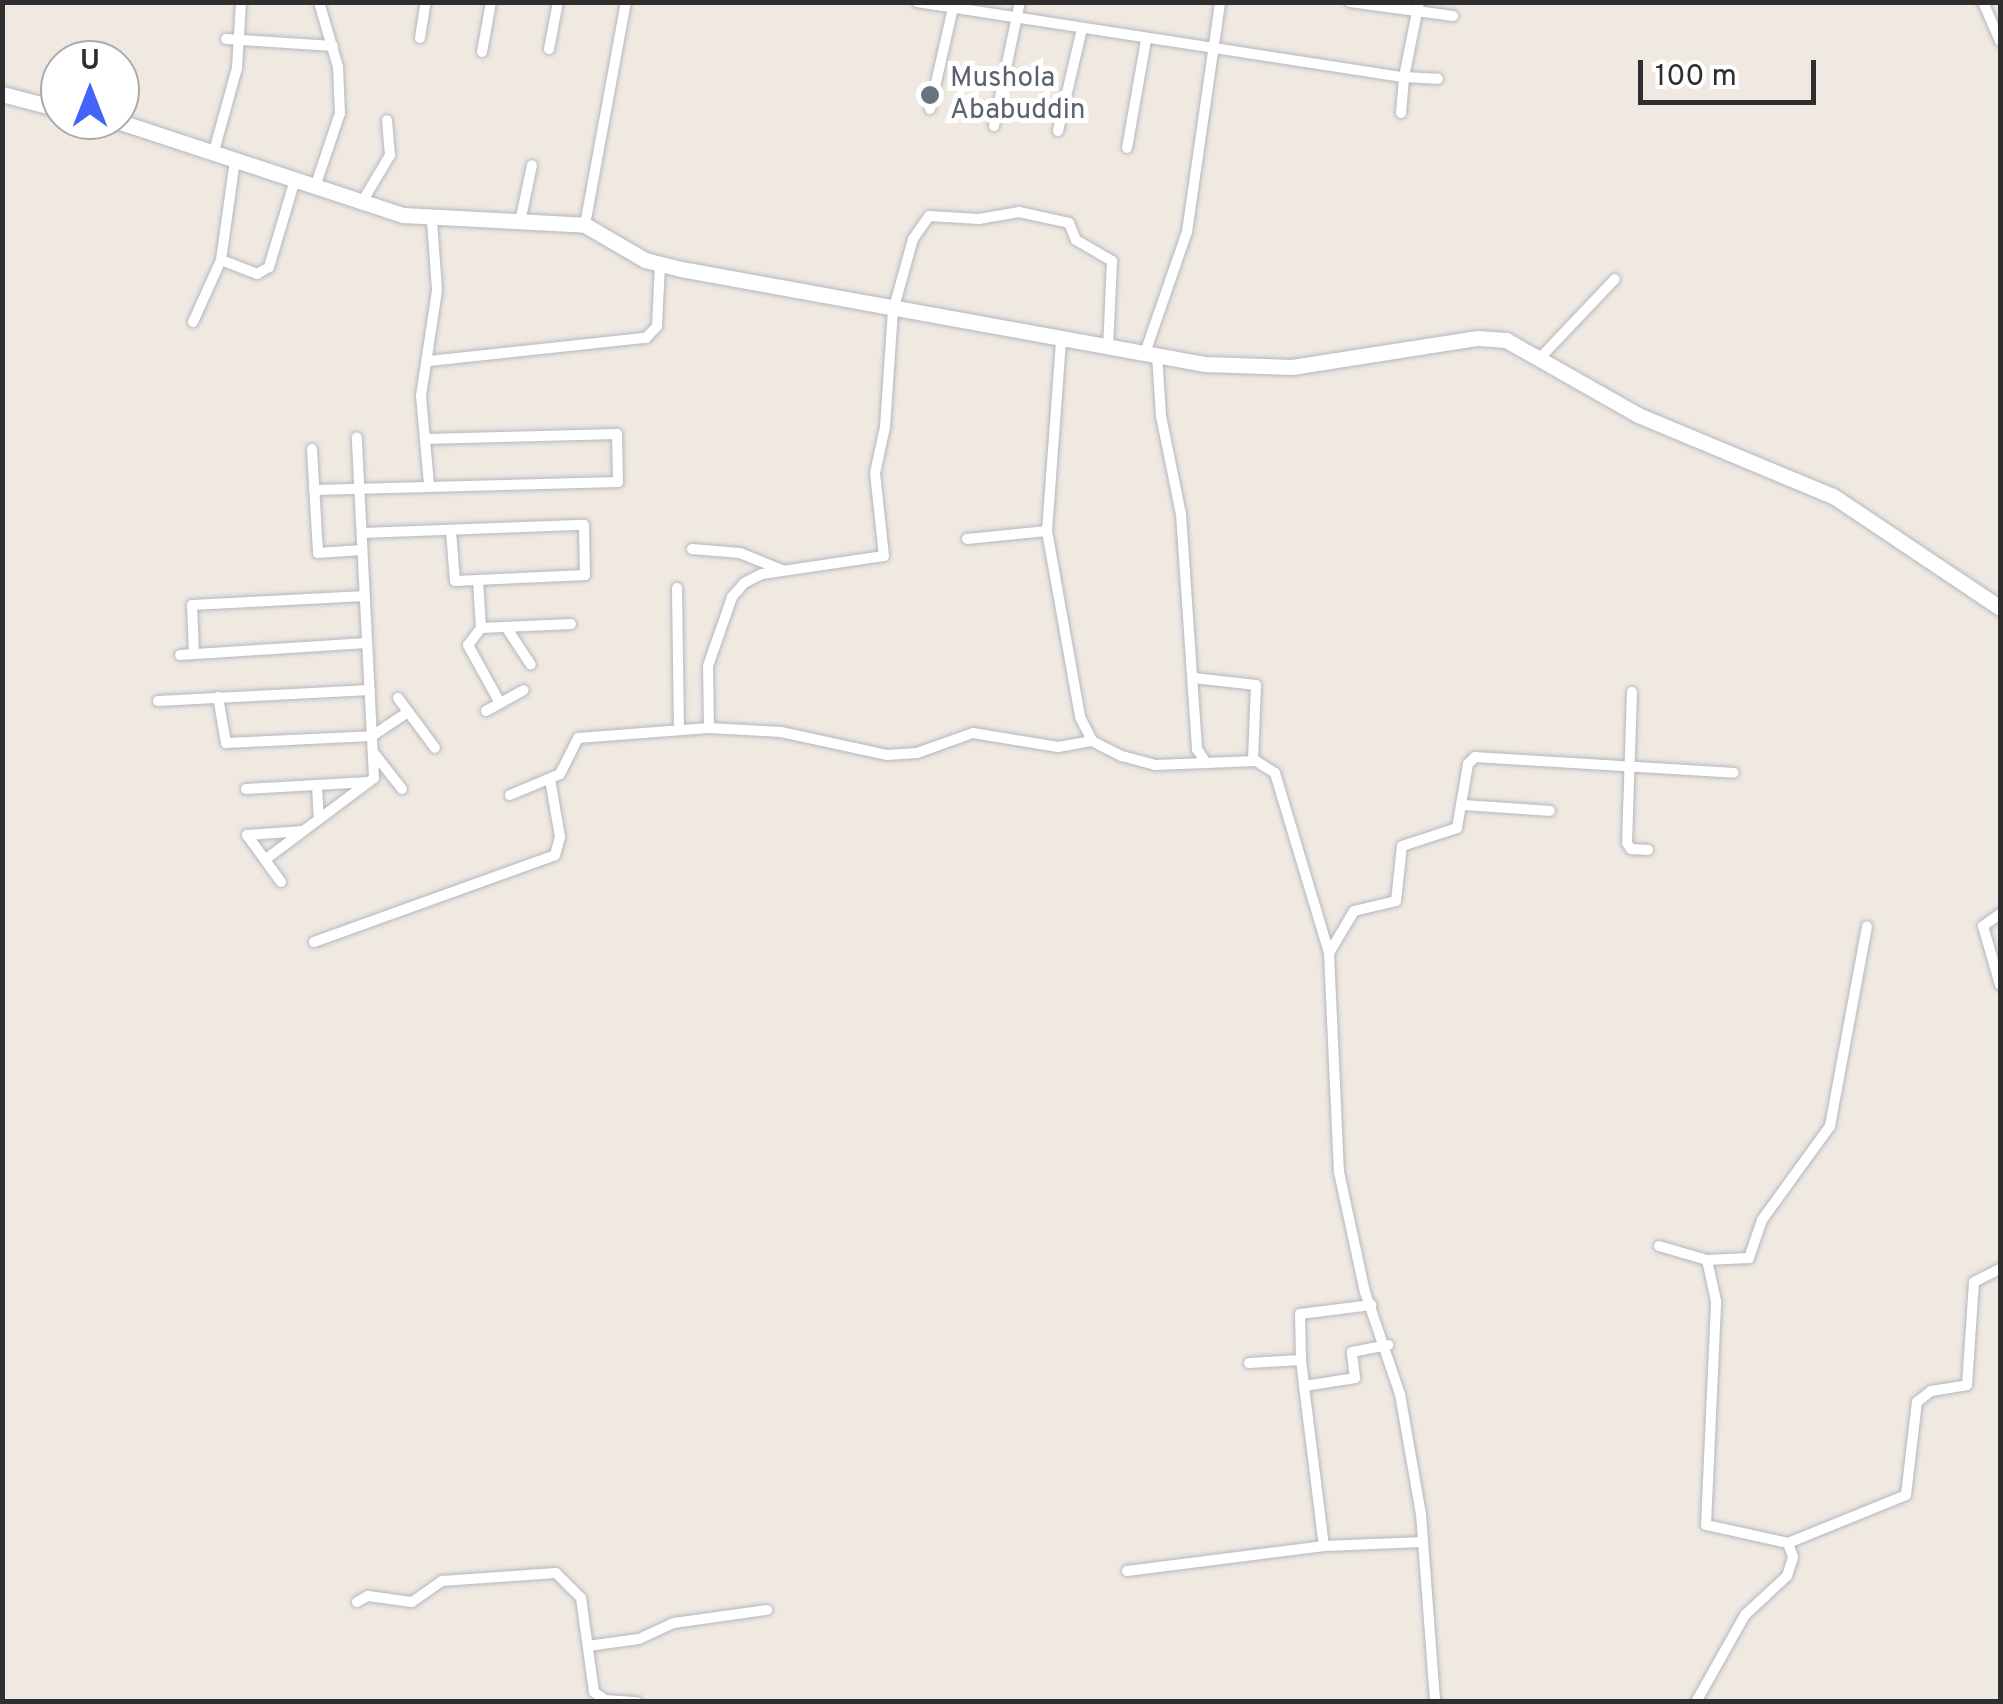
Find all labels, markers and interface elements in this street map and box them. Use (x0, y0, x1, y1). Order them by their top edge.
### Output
north arrow (40, 40, 140, 140)
scale bar (1643, 40, 1820, 102)
text: U (80, 44, 100, 80)
text: 100 m (1655, 59, 1737, 96)
place label: Mushola Ababuddin (950, 62, 1086, 128)
marker: Mushola Ababuddin (919, 84, 941, 106)

